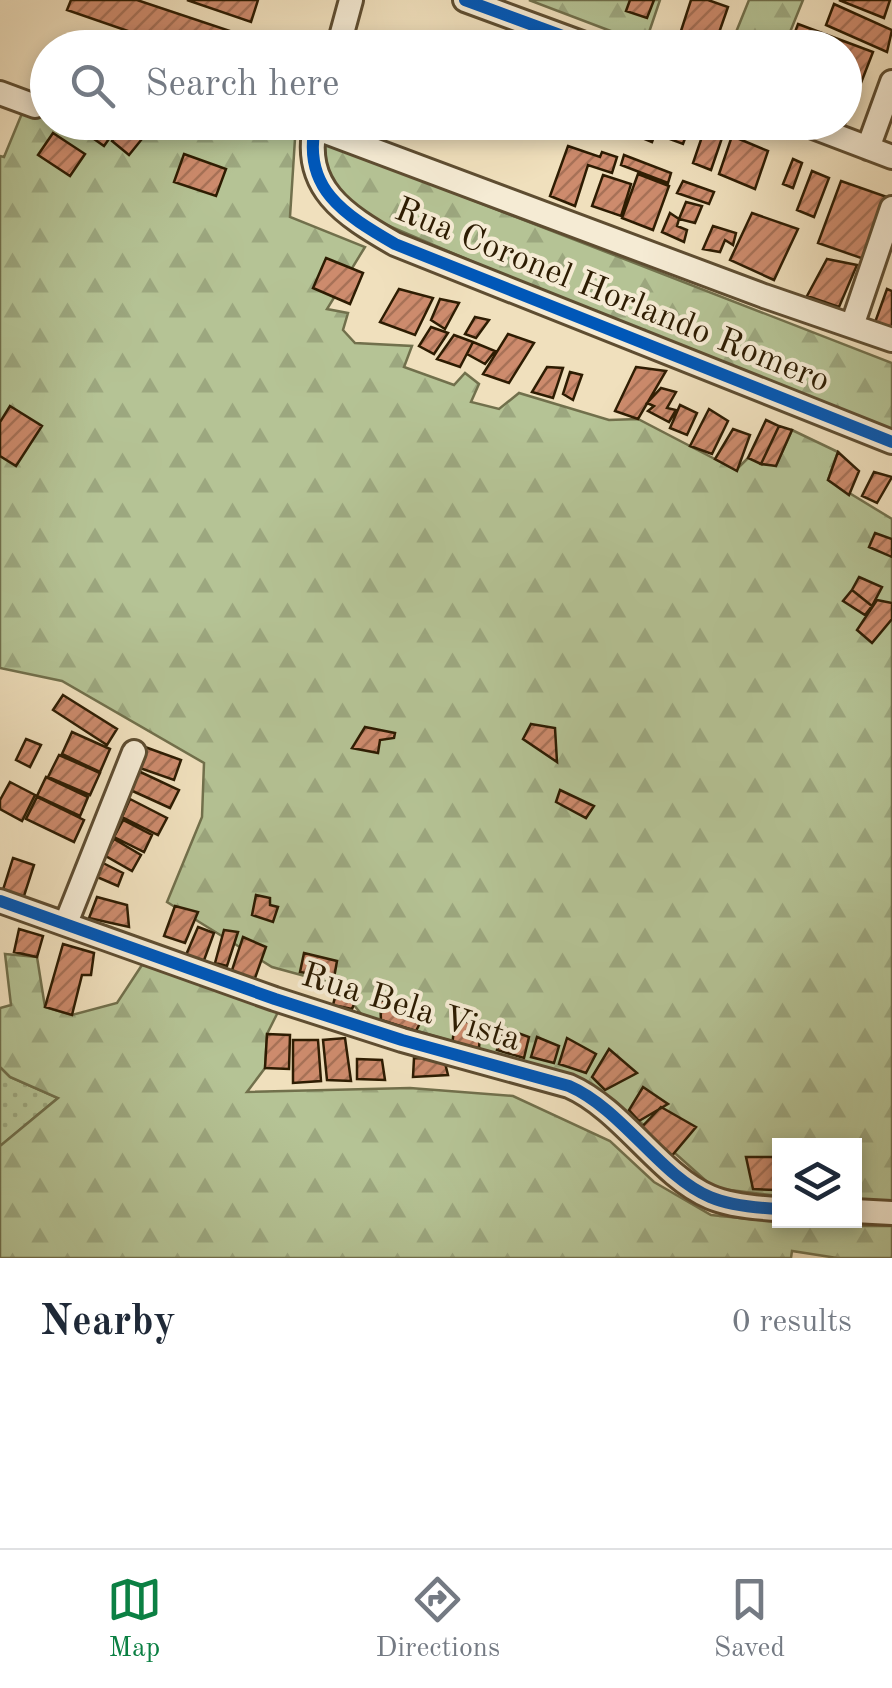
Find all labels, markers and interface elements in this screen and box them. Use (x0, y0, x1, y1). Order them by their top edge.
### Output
search box (30, 30, 862, 140)
icon: search (65, 58, 120, 113)
text: Search here (145, 66, 340, 104)
street label: Rua Coronel Horlando Romero (389, 192, 835, 400)
street label: Rua Bela Vista (297, 958, 525, 1058)
map controls (772, 1138, 862, 1228)
button: layers (772, 1138, 862, 1228)
text: Nearby (40, 1302, 176, 1344)
text: 0 results (732, 1307, 852, 1339)
tab: Map (107, 1572, 162, 1667)
tab: Directions (376, 1572, 500, 1667)
tab: Saved (714, 1572, 785, 1667)

